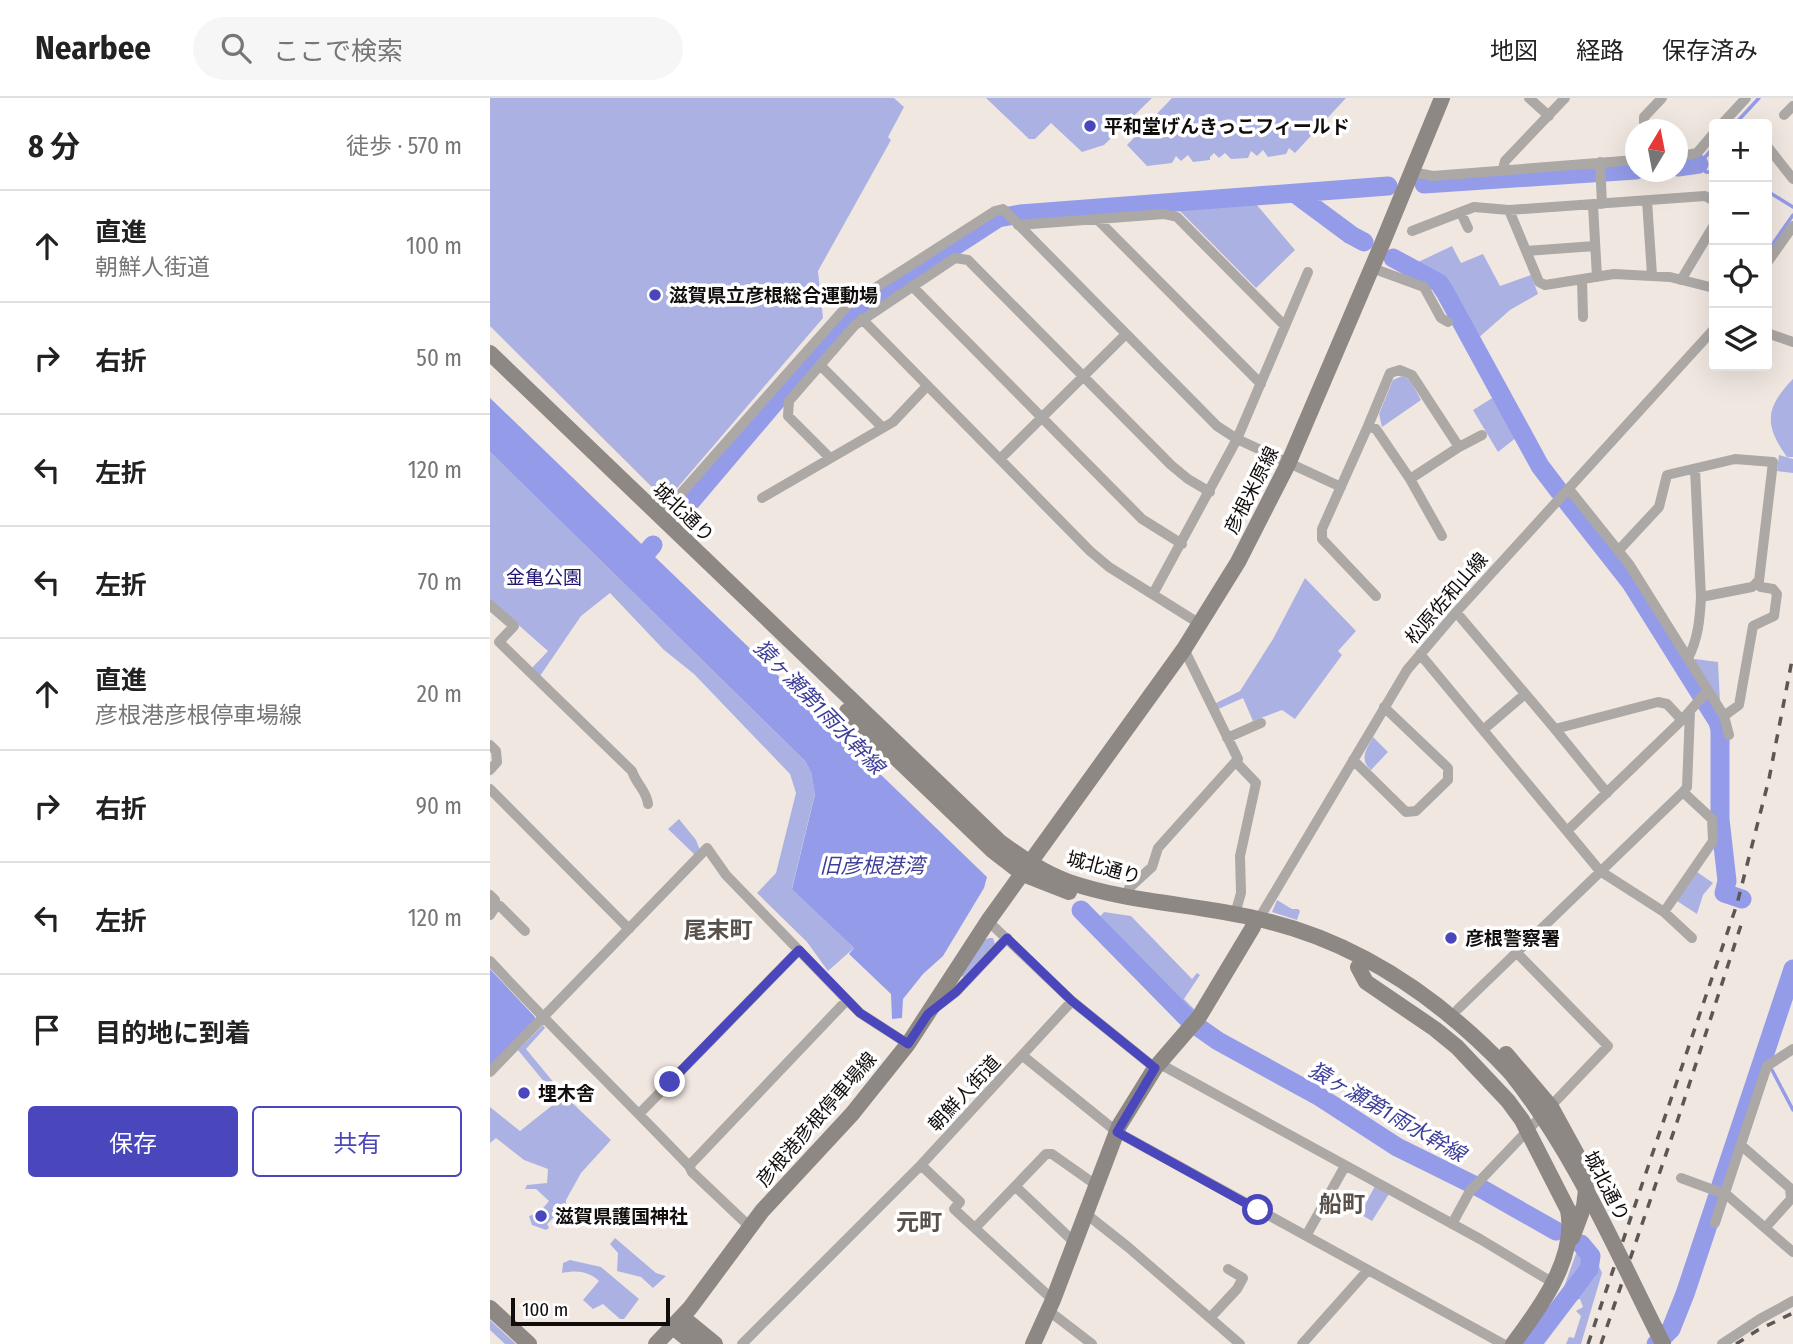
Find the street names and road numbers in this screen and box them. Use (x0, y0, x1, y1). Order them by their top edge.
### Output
street label: 彦根米原線 (1220, 443, 1283, 538)
street label: 城北通り (648, 478, 719, 547)
street label: 松原佐和山線 (1400, 548, 1492, 649)
street label: 城北通り (1064, 847, 1144, 888)
street label: 彦根港彦根停車場線 (752, 1047, 881, 1191)
street label: 朝鮮人街道 (924, 1051, 1005, 1136)
street label: 城北通り (1579, 1147, 1634, 1225)

